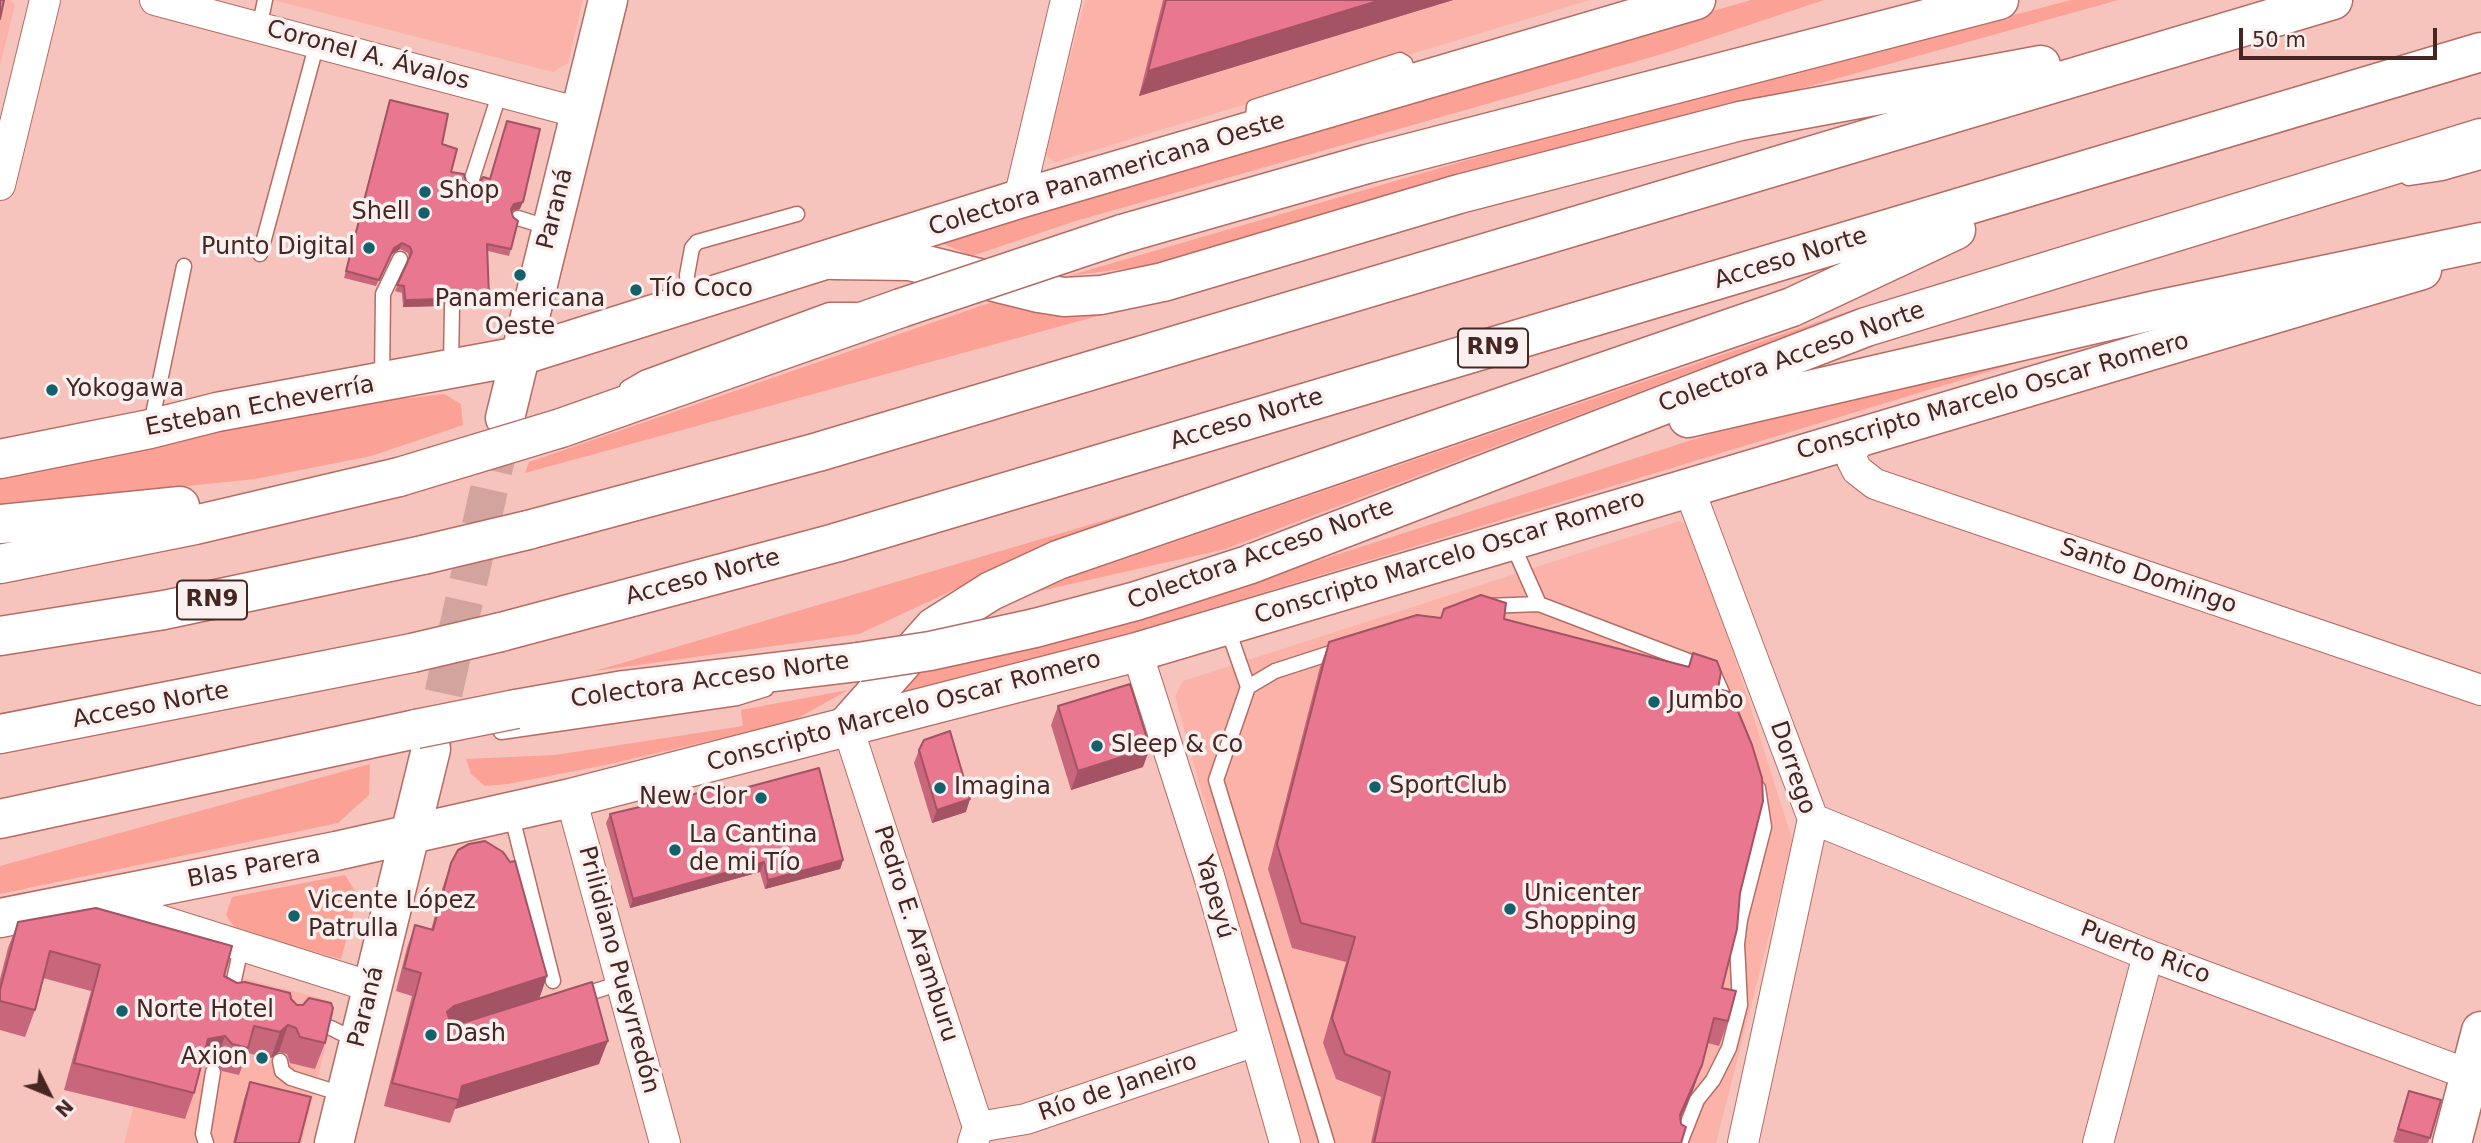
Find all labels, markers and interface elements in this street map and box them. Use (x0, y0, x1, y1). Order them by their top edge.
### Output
scale bar (2243, 14, 2441, 58)
street label: Coronel A. Ávalos (263, 15, 473, 97)
text: 50 m (2252, 28, 2306, 52)
street label: Colectora Panamericana Oeste (925, 107, 1289, 243)
street label: Paraná (532, 165, 580, 253)
place label: Shop (439, 178, 499, 206)
marker: Shop (417, 184, 433, 200)
place label: Shell (351, 199, 410, 227)
marker: Shell (416, 205, 432, 221)
street label: Acceso Norte (1711, 222, 1871, 296)
place label: Punto Digital (201, 234, 355, 262)
marker: Punto Digital (361, 240, 377, 256)
marker: Panamericana Oeste (512, 267, 528, 283)
place label: Tío Coco (650, 276, 753, 304)
marker: Tío Coco (628, 282, 644, 298)
place label: Panamericana Oeste (435, 286, 605, 342)
street label: Colectora Acceso Norte (1655, 296, 1929, 420)
street label: Conscripto Marcelo Oscar Romero (1794, 327, 2192, 467)
road number: RN9 (1458, 328, 1528, 368)
street label: Esteban Echeverría (143, 371, 377, 443)
place label: Yokogawa (66, 376, 184, 404)
marker: Yokogawa (44, 382, 60, 398)
street label: Acceso Norte (1167, 383, 1327, 457)
street label: Conscripto Marcelo Oscar Romero (1251, 485, 1649, 631)
street label: Colectora Acceso Norte (1124, 493, 1398, 617)
street label: Santo Domingo (2056, 533, 2240, 621)
street label: Acceso Norte (623, 544, 783, 612)
road number: RN9 (177, 580, 247, 620)
street label: Conscripto Marcelo Oscar Romero (704, 645, 1104, 779)
street label: Colectora Acceso Norte (569, 647, 851, 715)
street label: Acceso Norte (70, 677, 232, 735)
place label: Jumbo (1668, 688, 1744, 716)
marker: Jumbo (1646, 694, 1662, 710)
street label: Dorrego (1763, 718, 1821, 818)
place label: Sleep & Co (1111, 732, 1243, 760)
marker: Sleep & Co (1089, 738, 1105, 754)
place label: SportClub (1389, 773, 1507, 801)
place label: Imagina (954, 774, 1051, 802)
marker: SportClub (1367, 779, 1383, 795)
marker: Imagina (932, 780, 948, 796)
place label: New Clor (639, 784, 747, 812)
marker: New Clor (753, 790, 769, 806)
place label: La Cantina de mi Tío (689, 822, 817, 878)
street label: Pedro E. Aramburu (866, 822, 964, 1046)
street label: Blas Parera (185, 841, 323, 895)
marker: La Cantina de mi Tío (667, 842, 683, 858)
street label: Prilidiano Pueyrredón (571, 843, 665, 1097)
street label: Yapeyú (1188, 852, 1240, 942)
place label: Unicenter Shopping (1524, 881, 1641, 937)
place label: Vicente López Patrulla (308, 888, 476, 944)
marker: Unicenter Shopping (1502, 901, 1518, 917)
marker: Vicente López Patrulla (286, 908, 302, 924)
street label: Puerto Rico (2076, 915, 2214, 991)
street label: Paraná (343, 963, 391, 1051)
place label: Norte Hotel (136, 997, 274, 1025)
marker: Norte Hotel (114, 1003, 130, 1019)
place label: Dash (445, 1021, 506, 1049)
marker: Dash (423, 1027, 439, 1043)
place label: Axion (181, 1044, 248, 1072)
street label: Río de Janeiro (1035, 1047, 1201, 1129)
marker: Axion (254, 1050, 270, 1066)
north arrow (14, 1059, 84, 1129)
text: N (51, 1095, 78, 1122)

